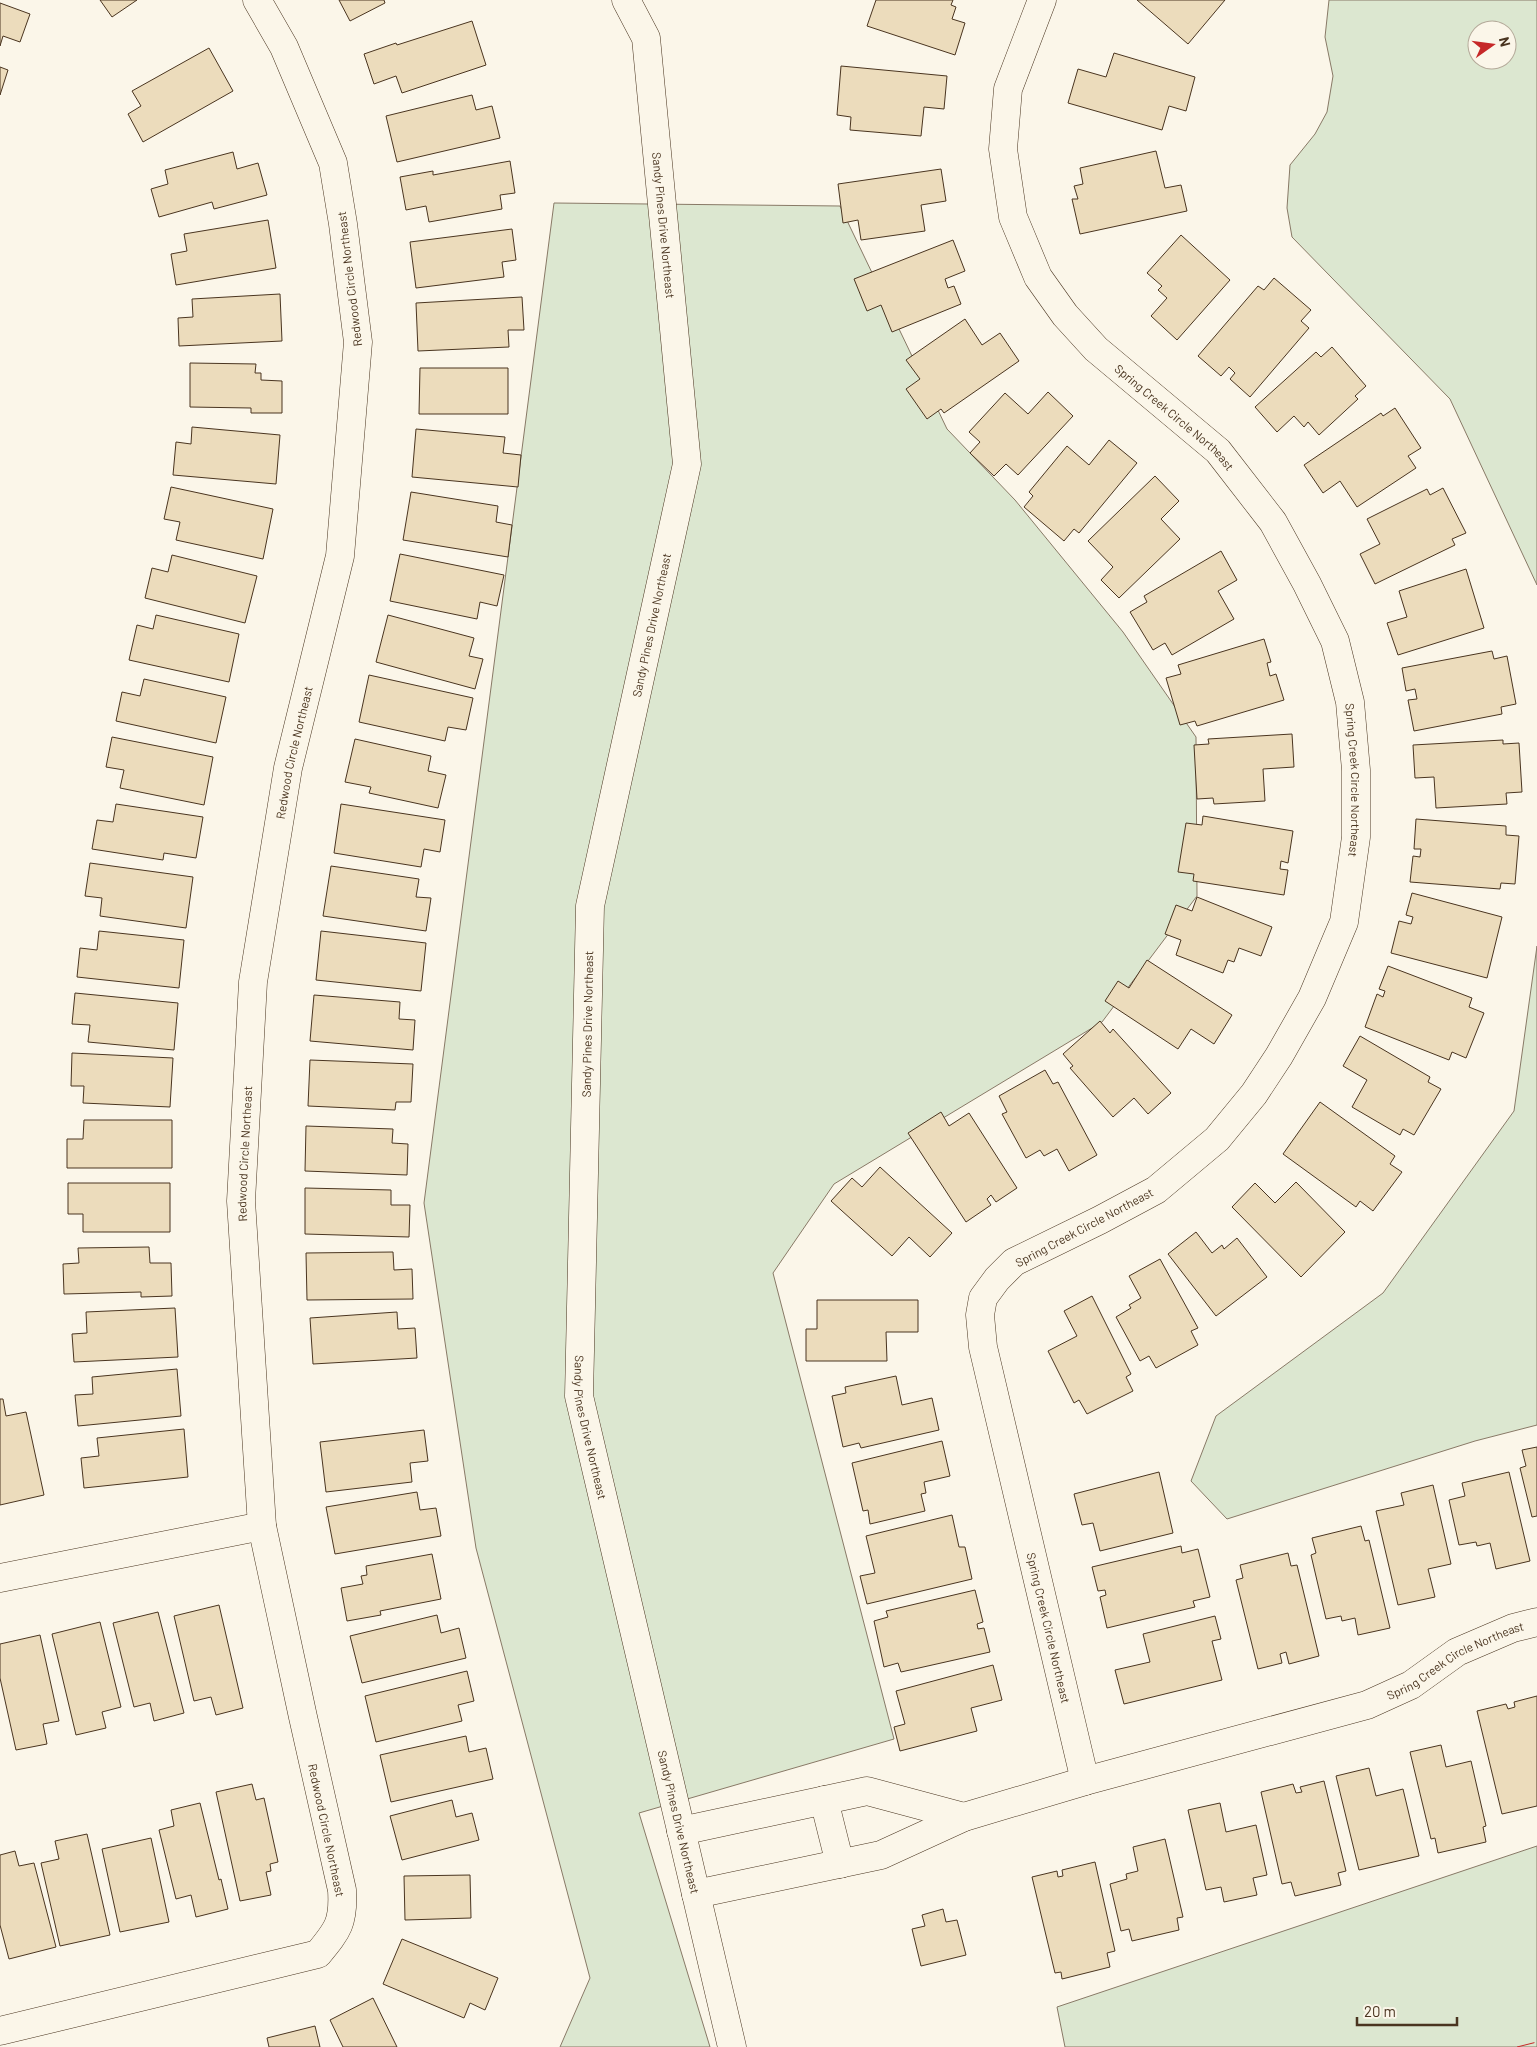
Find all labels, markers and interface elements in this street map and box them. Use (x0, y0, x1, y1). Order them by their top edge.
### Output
north arrow (1467, 20, 1517, 70)
text: N (1496, 35, 1514, 48)
street label: Sandy Pines Drive Northeast (650, 151, 678, 299)
street label: Redwood Circle Northeast (334, 211, 364, 347)
street label: Spring Creek Circle Northeast (1112, 361, 1237, 473)
street label: Sandy Pines Drive Northeast (629, 552, 673, 698)
street label: Redwood Circle Northeast (273, 685, 315, 820)
street label: Spring Creek Circle Northeast (1343, 703, 1363, 858)
street label: Sandy Pines Drive Northeast (579, 951, 595, 1097)
street label: Redwood Circle Northeast (234, 1085, 254, 1222)
street label: Spring Creek Circle Northeast (1013, 1185, 1155, 1269)
street label: Sandy Pines Drive Northeast (572, 1355, 610, 1501)
street label: Spring Creek Circle Northeast (1025, 1551, 1073, 1705)
street label: Spring Creek Circle Northeast (1384, 1619, 1525, 1702)
street label: Sandy Pines Drive Northeast (655, 1749, 703, 1895)
street label: Redwood Circle Northeast (306, 1762, 348, 1898)
scale bar (1357, 1994, 1457, 2026)
text: 20 m (1364, 2002, 1396, 2020)

